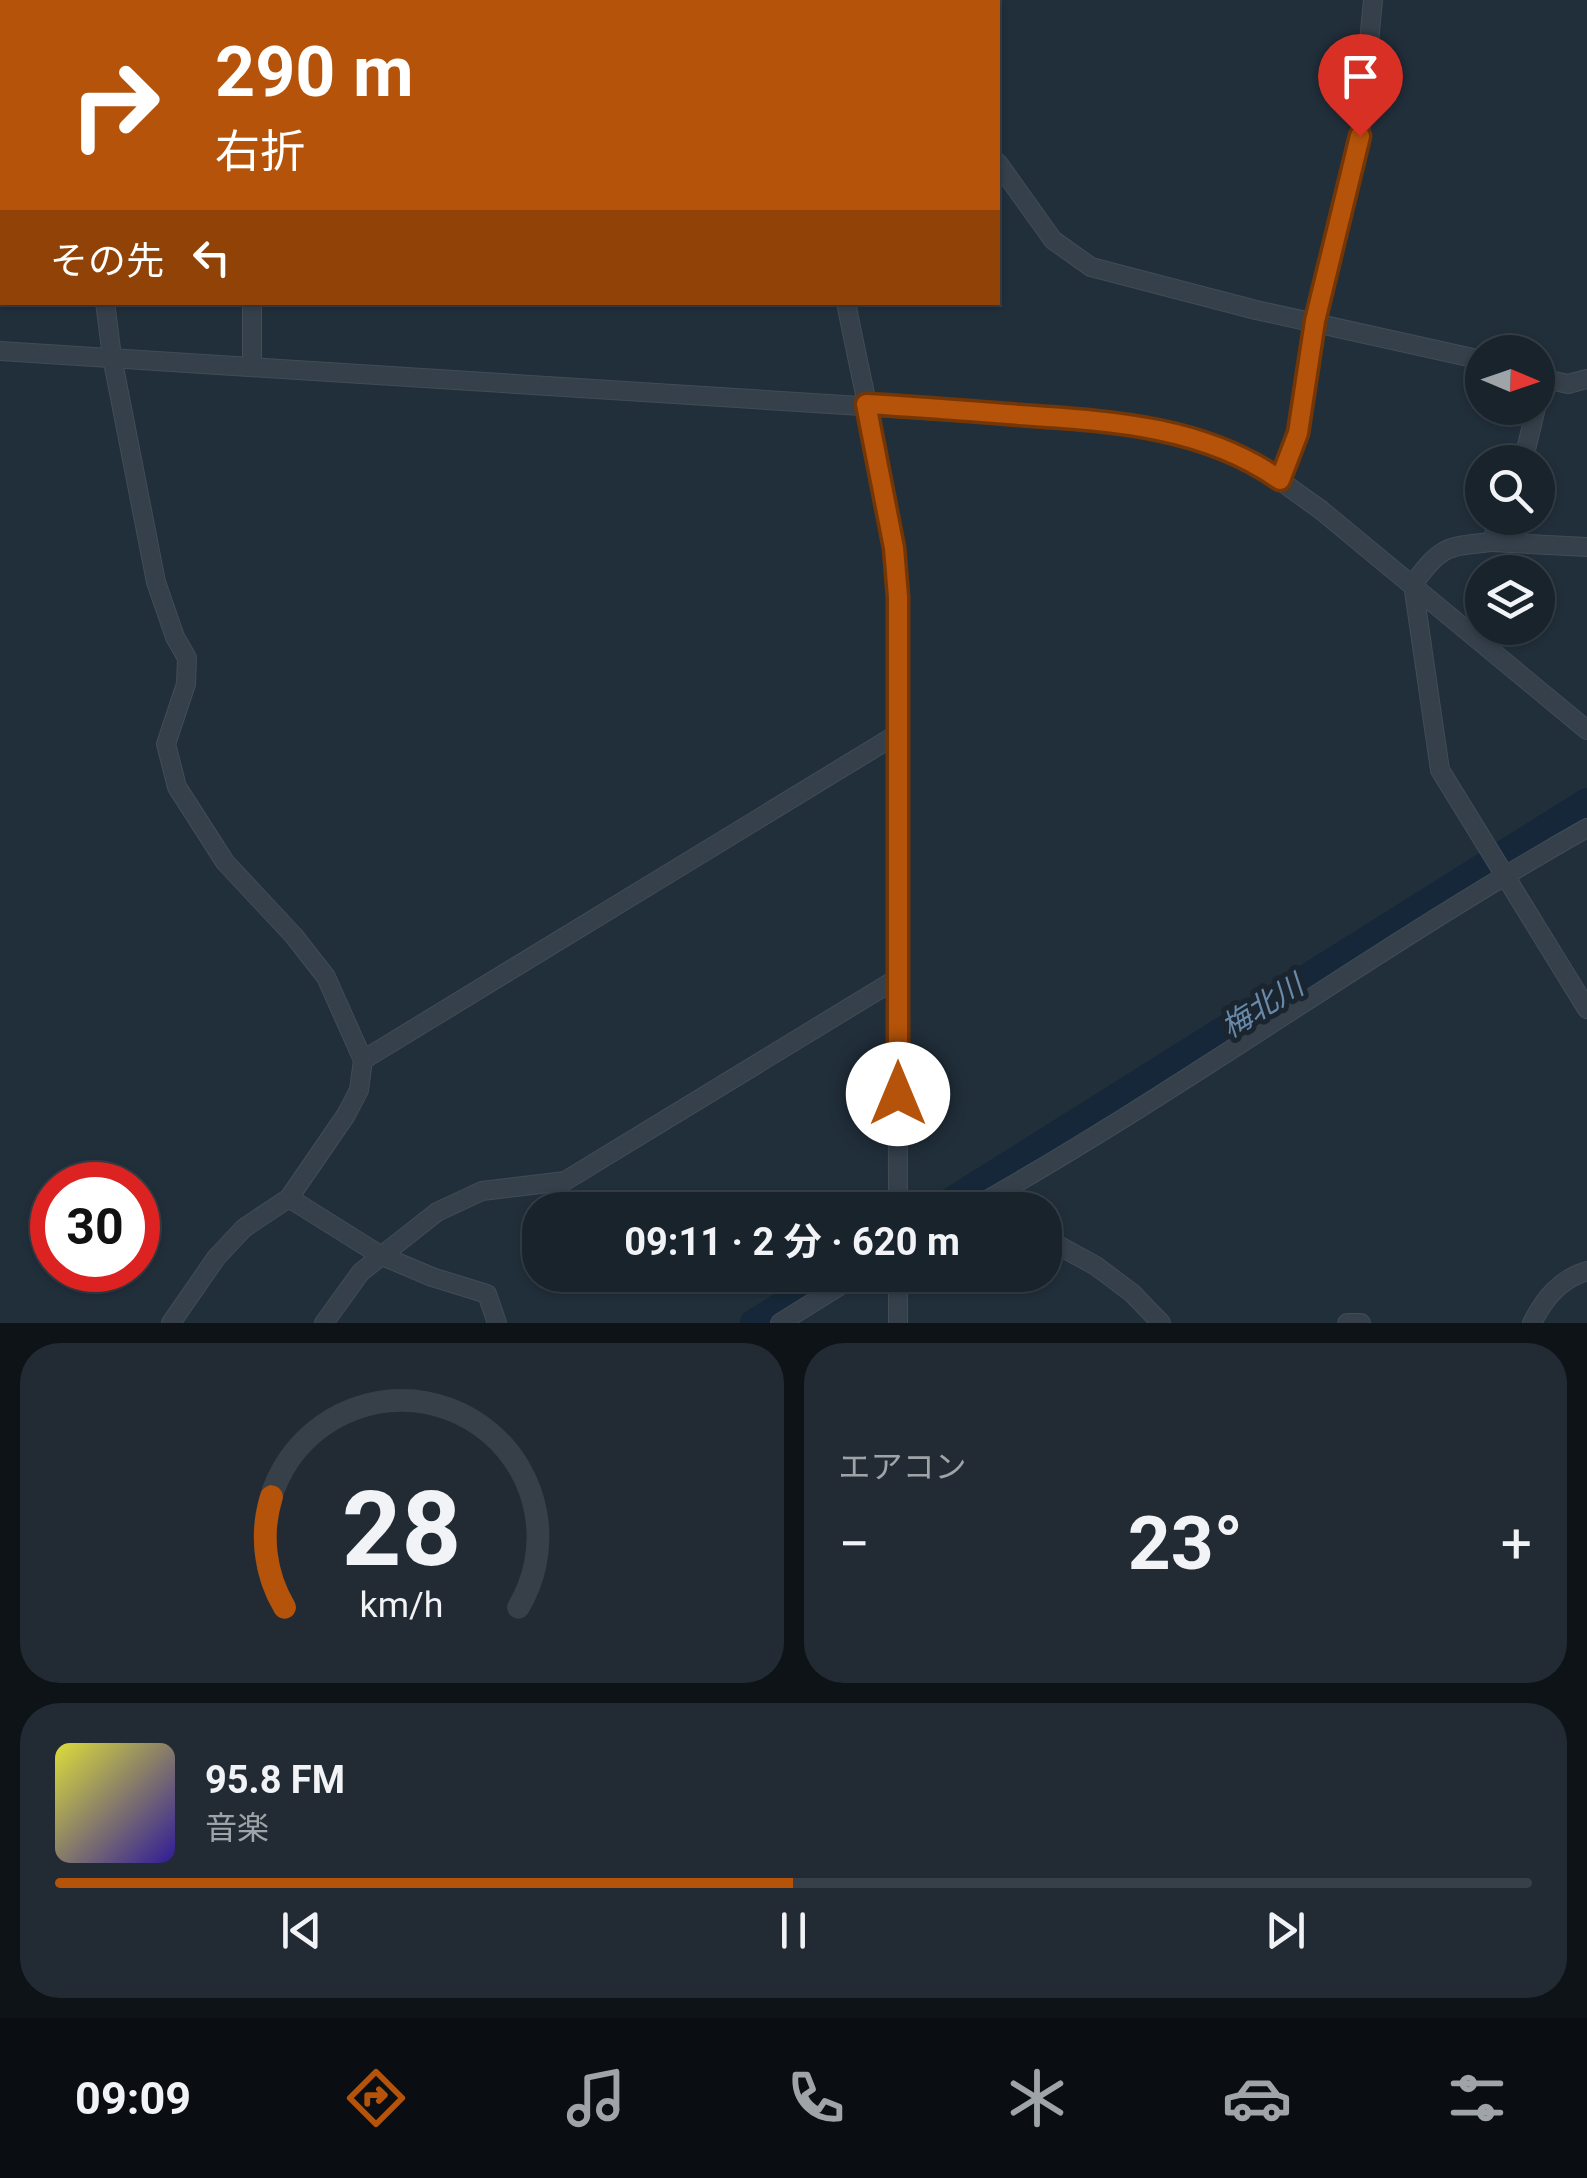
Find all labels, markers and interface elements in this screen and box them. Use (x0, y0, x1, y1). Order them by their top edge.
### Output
text: 290 m (215, 31, 414, 113)
pin (1318, 34, 1403, 137)
icon: right (50, 40, 180, 170)
icon: arrive (1333, 49, 1388, 104)
text: 右折 (215, 125, 305, 178)
icon: left (184, 230, 239, 285)
text: その先 (50, 239, 164, 283)
north arrow (1465, 335, 1555, 425)
map controls (1465, 335, 1555, 645)
button: search (1465, 445, 1555, 535)
button: layers (1465, 555, 1555, 645)
water label: 梅北川 (1215, 966, 1312, 1045)
position arrow (846, 1042, 950, 1146)
speed limit sign: 30 (30, 1162, 160, 1292)
text: 09:11 · 2 分 · 620 m (624, 1220, 960, 1264)
text: エアコン (839, 1448, 967, 1486)
text: 28 (342, 1469, 461, 1590)
text: 23° (1128, 1499, 1243, 1587)
text: − (839, 1512, 870, 1576)
text: + (1501, 1512, 1532, 1576)
text: km/h (360, 1584, 444, 1626)
text: 95.8 FM (205, 1758, 345, 1802)
text: 音楽 (205, 1809, 269, 1847)
icon: previous (274, 1903, 329, 1958)
icon: pause (766, 1903, 821, 1958)
icon: next (1258, 1903, 1313, 1958)
icon: directions (341, 2063, 411, 2133)
icon: music (561, 2063, 631, 2133)
icon: phone (781, 2063, 851, 2133)
icon: climate (1002, 2063, 1072, 2133)
icon: car (1222, 2063, 1292, 2133)
icon: filters (1442, 2063, 1512, 2133)
text: 09:09 (75, 2072, 191, 2125)

